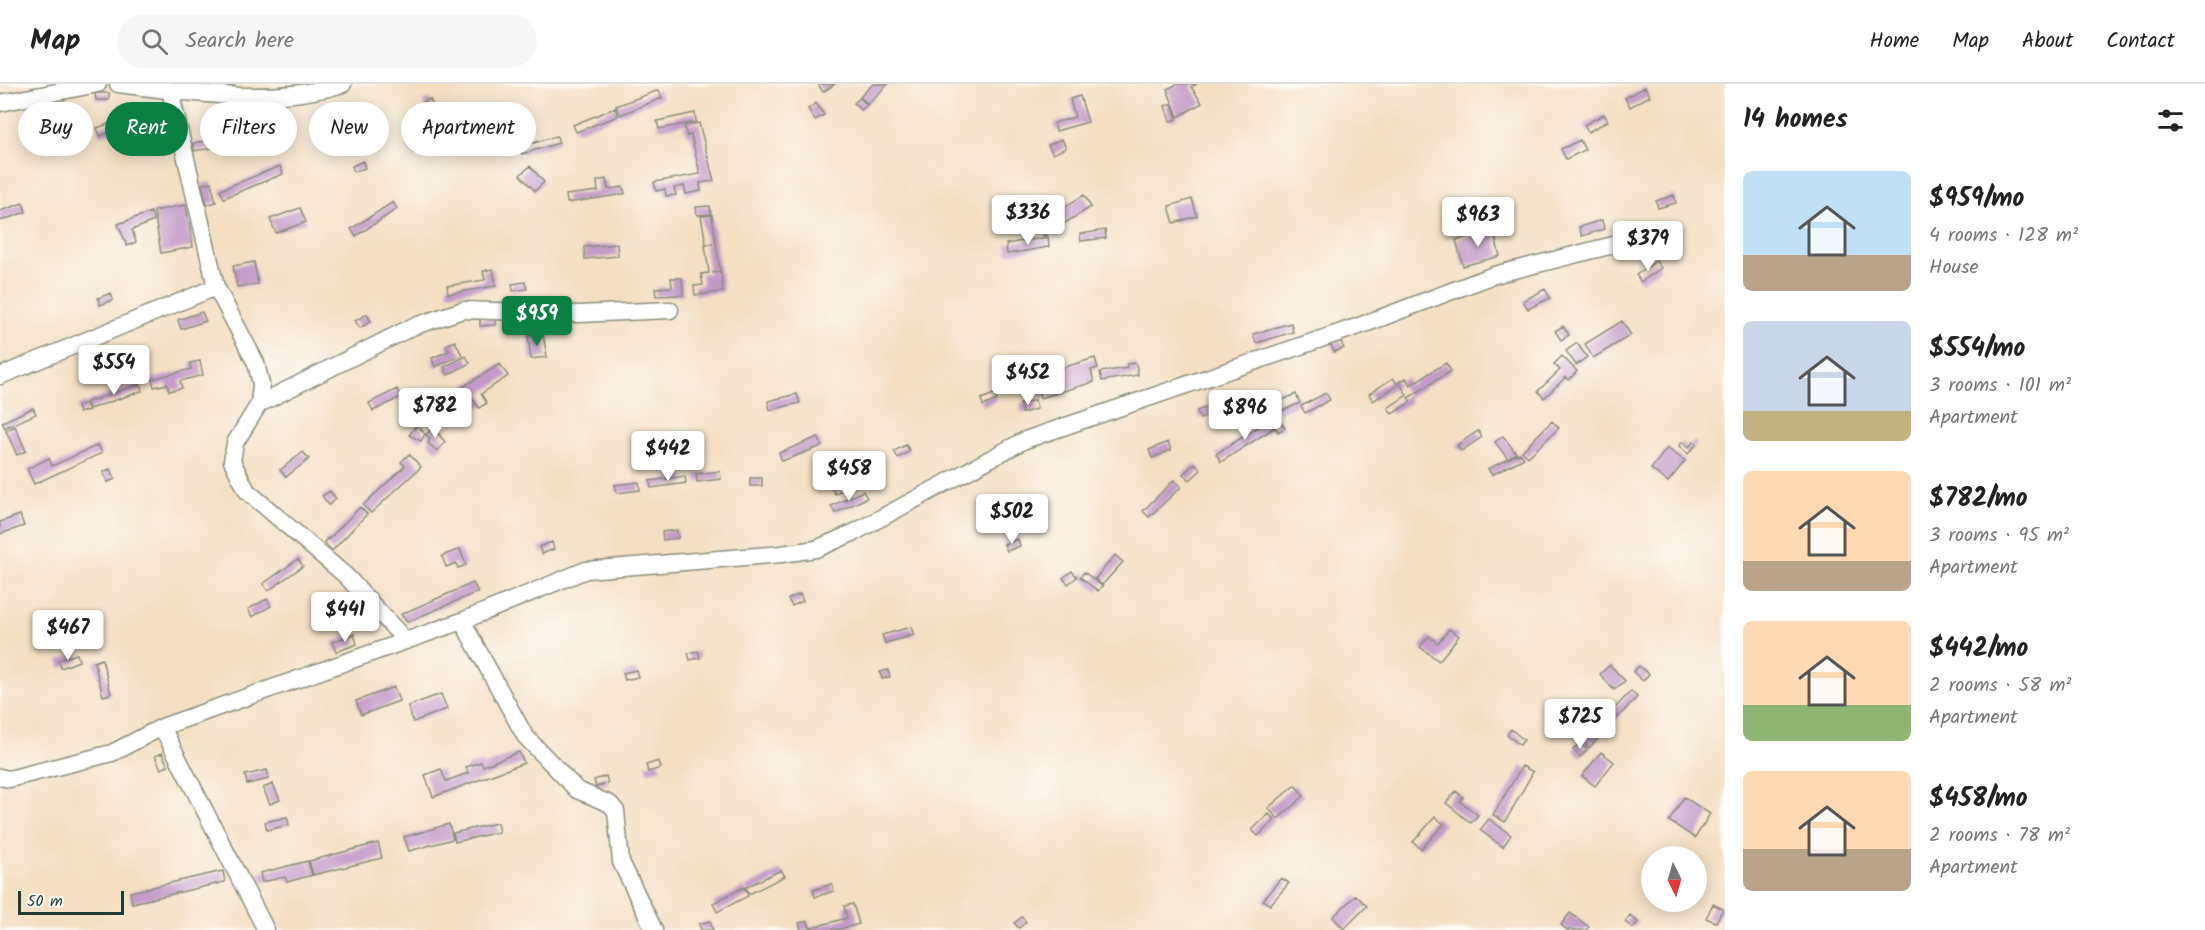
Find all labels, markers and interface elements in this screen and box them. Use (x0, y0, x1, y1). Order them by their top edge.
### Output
search box (117, 14, 537, 68)
text: Map (30, 19, 81, 64)
text: Search here (186, 24, 294, 59)
icon: search (138, 25, 171, 58)
text: Home (1870, 25, 1919, 58)
text: Map (1952, 25, 1989, 58)
text: About (2022, 25, 2073, 58)
text: Contact (2106, 25, 2175, 58)
text: 14 homes (1743, 99, 1848, 141)
chip: Buy (18, 102, 93, 156)
chip: Rent (105, 102, 188, 156)
chip: Filters (200, 102, 297, 156)
chip: New (309, 102, 389, 156)
chip: Apartment (401, 102, 536, 156)
icon: filters (2154, 104, 2187, 137)
text: $959/mo (1929, 178, 2024, 220)
pin: $336 (992, 195, 1064, 246)
icon: home (1791, 195, 1863, 267)
pin: $963 (1442, 197, 1514, 248)
text: $336 (1006, 198, 1050, 230)
text: $963 (1456, 200, 1500, 232)
text: 4 rooms · 128 m² (1929, 220, 2078, 252)
pin: $379 (1612, 221, 1684, 272)
text: $379 (1627, 224, 1669, 256)
text: House (1929, 252, 1979, 284)
pin: $959 (501, 296, 573, 347)
text: $959 (516, 299, 558, 331)
text: $554/mo (1929, 328, 2025, 370)
pin: $554 (78, 345, 150, 396)
icon: home (1791, 345, 1863, 417)
text: $554 (93, 348, 135, 380)
pin: $452 (992, 355, 1064, 406)
text: $452 (1006, 358, 1050, 390)
text: 3 rooms · 101 m² (1929, 370, 2071, 402)
pin: $782 (399, 388, 471, 439)
pin: $896 (1209, 390, 1281, 441)
text: $782 (413, 391, 457, 423)
text: $896 (1223, 393, 1267, 425)
text: Apartment (1929, 402, 2018, 434)
pin: $442 (632, 431, 704, 482)
text: $442 (645, 434, 691, 466)
pin: $458 (813, 451, 885, 502)
text: $458 (827, 454, 871, 486)
text: $782/mo (1929, 478, 2028, 520)
pin: $502 (976, 494, 1048, 545)
icon: home (1791, 495, 1863, 567)
text: $502 (990, 497, 1034, 529)
text: 3 rooms · 95 m² (1929, 520, 2069, 552)
text: Apartment (1929, 552, 2018, 584)
pin: $441 (309, 592, 381, 643)
text: $441 (325, 595, 365, 627)
pin: $467 (32, 610, 104, 661)
text: $467 (46, 613, 90, 645)
text: $442/mo (1929, 628, 2028, 670)
icon: home (1791, 645, 1863, 717)
text: 2 rooms · 58 m² (1929, 670, 2071, 702)
pin: $725 (1544, 699, 1616, 750)
text: $725 (1558, 702, 1602, 734)
text: Apartment (1929, 702, 2018, 734)
text: $458/mo (1929, 778, 2028, 820)
icon: home (1791, 795, 1863, 867)
text: 2 rooms · 78 m² (1929, 820, 2070, 852)
north arrow (1641, 846, 1707, 912)
map controls (1641, 846, 1707, 912)
text: Apartment (1929, 852, 2018, 884)
scale bar (18, 888, 124, 916)
text: 50 m (27, 889, 63, 914)

